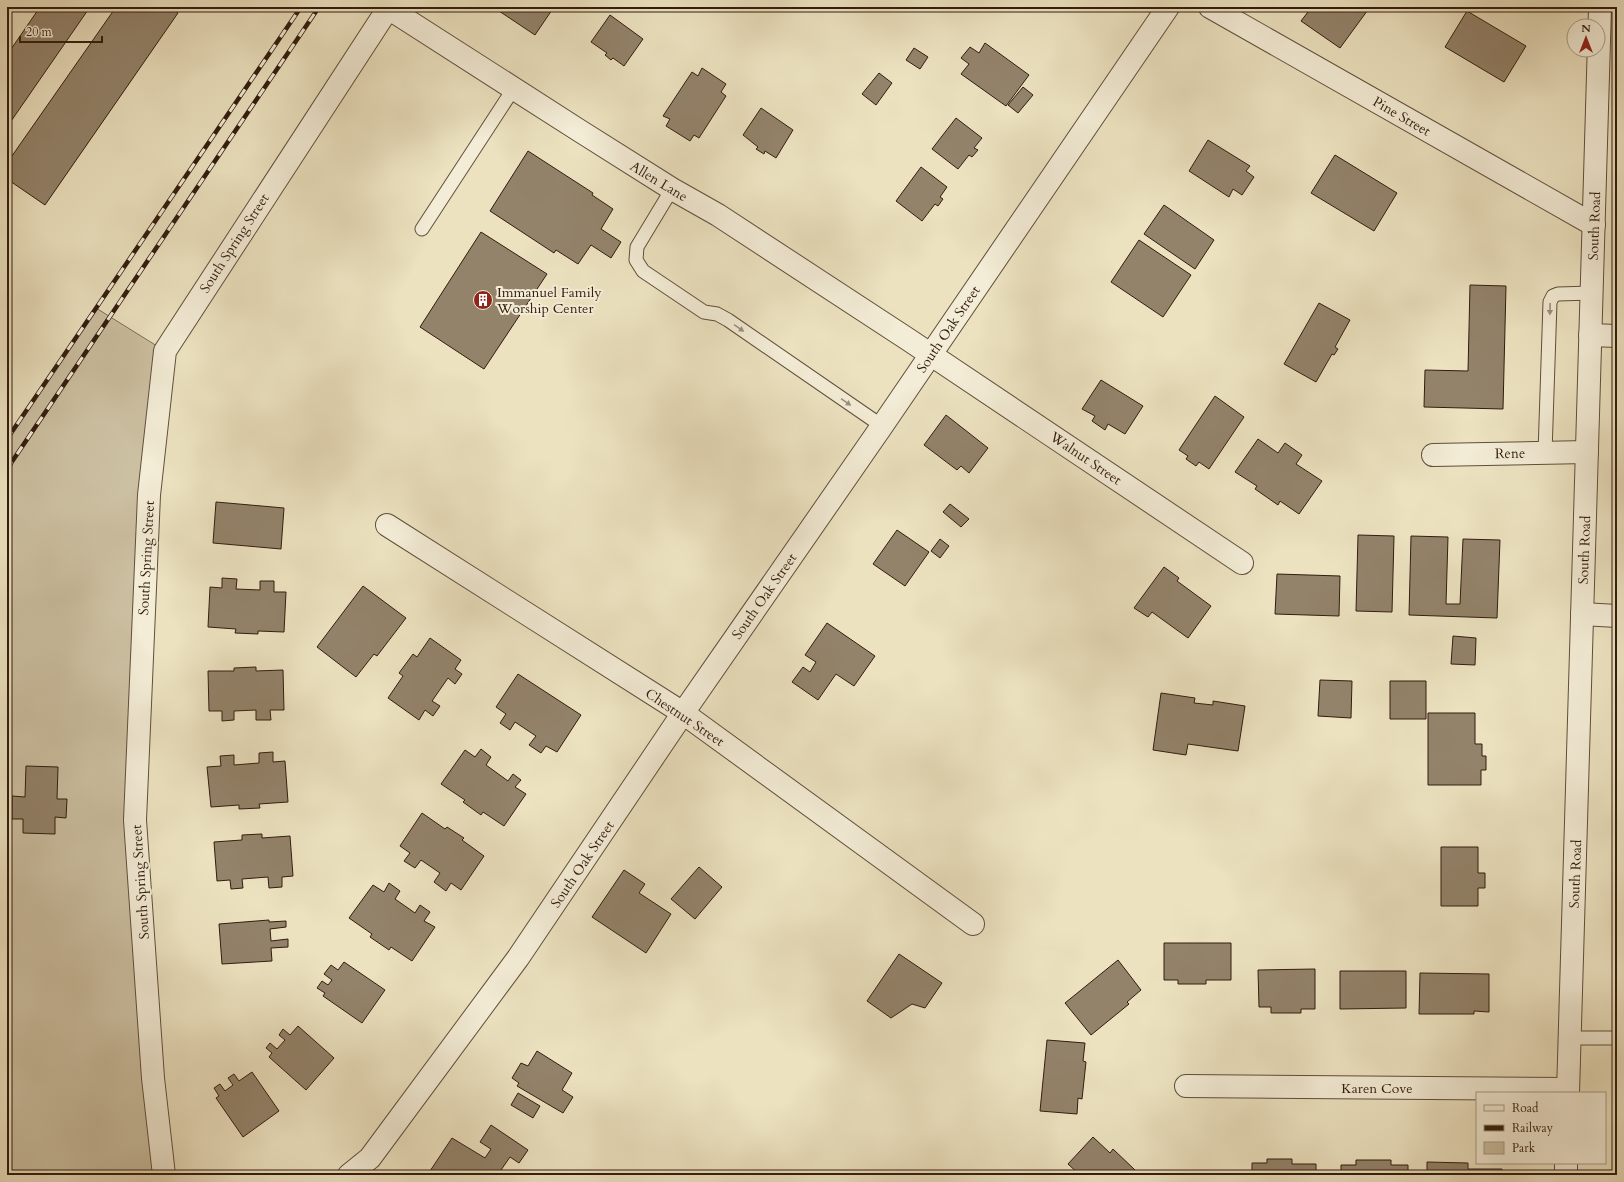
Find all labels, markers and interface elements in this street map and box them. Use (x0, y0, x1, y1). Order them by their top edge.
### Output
scale bar (20, 18, 102, 44)
north arrow (1566, 18, 1606, 58)
text: N (1581, 21, 1591, 36)
text: 20 m (26, 24, 53, 40)
street label: Pine Street (1369, 92, 1435, 141)
street label: Allen Lane (626, 157, 691, 206)
street label: South Spring Street (195, 189, 274, 297)
street label: South Road (1584, 191, 1605, 261)
street label: South Oak Street (912, 282, 985, 377)
place label: Immanuel Family Worship Center (496, 283, 602, 318)
building icon: Immanuel Family Worship Center (472, 289, 494, 311)
one-way arrow (1546, 303, 1553, 315)
one-way arrow (734, 324, 744, 332)
one-way arrow (841, 398, 851, 406)
street label: Walnut Street (1045, 427, 1126, 490)
street label: Rene (1495, 444, 1525, 463)
street label: South Spring Street (134, 500, 159, 616)
street label: South Road (1574, 515, 1595, 585)
street label: South Oak Street (728, 549, 802, 643)
street label: Chestnut Street (642, 684, 728, 751)
street label: South Oak Street (546, 817, 619, 912)
street label: South Spring Street (127, 823, 154, 940)
street label: South Road (1565, 839, 1586, 909)
street label: Karen Cove (1341, 1079, 1413, 1098)
legend (1476, 1092, 1606, 1164)
text: Road (1512, 1100, 1539, 1116)
text: Railway (1512, 1120, 1554, 1136)
text: Park (1512, 1140, 1536, 1156)

